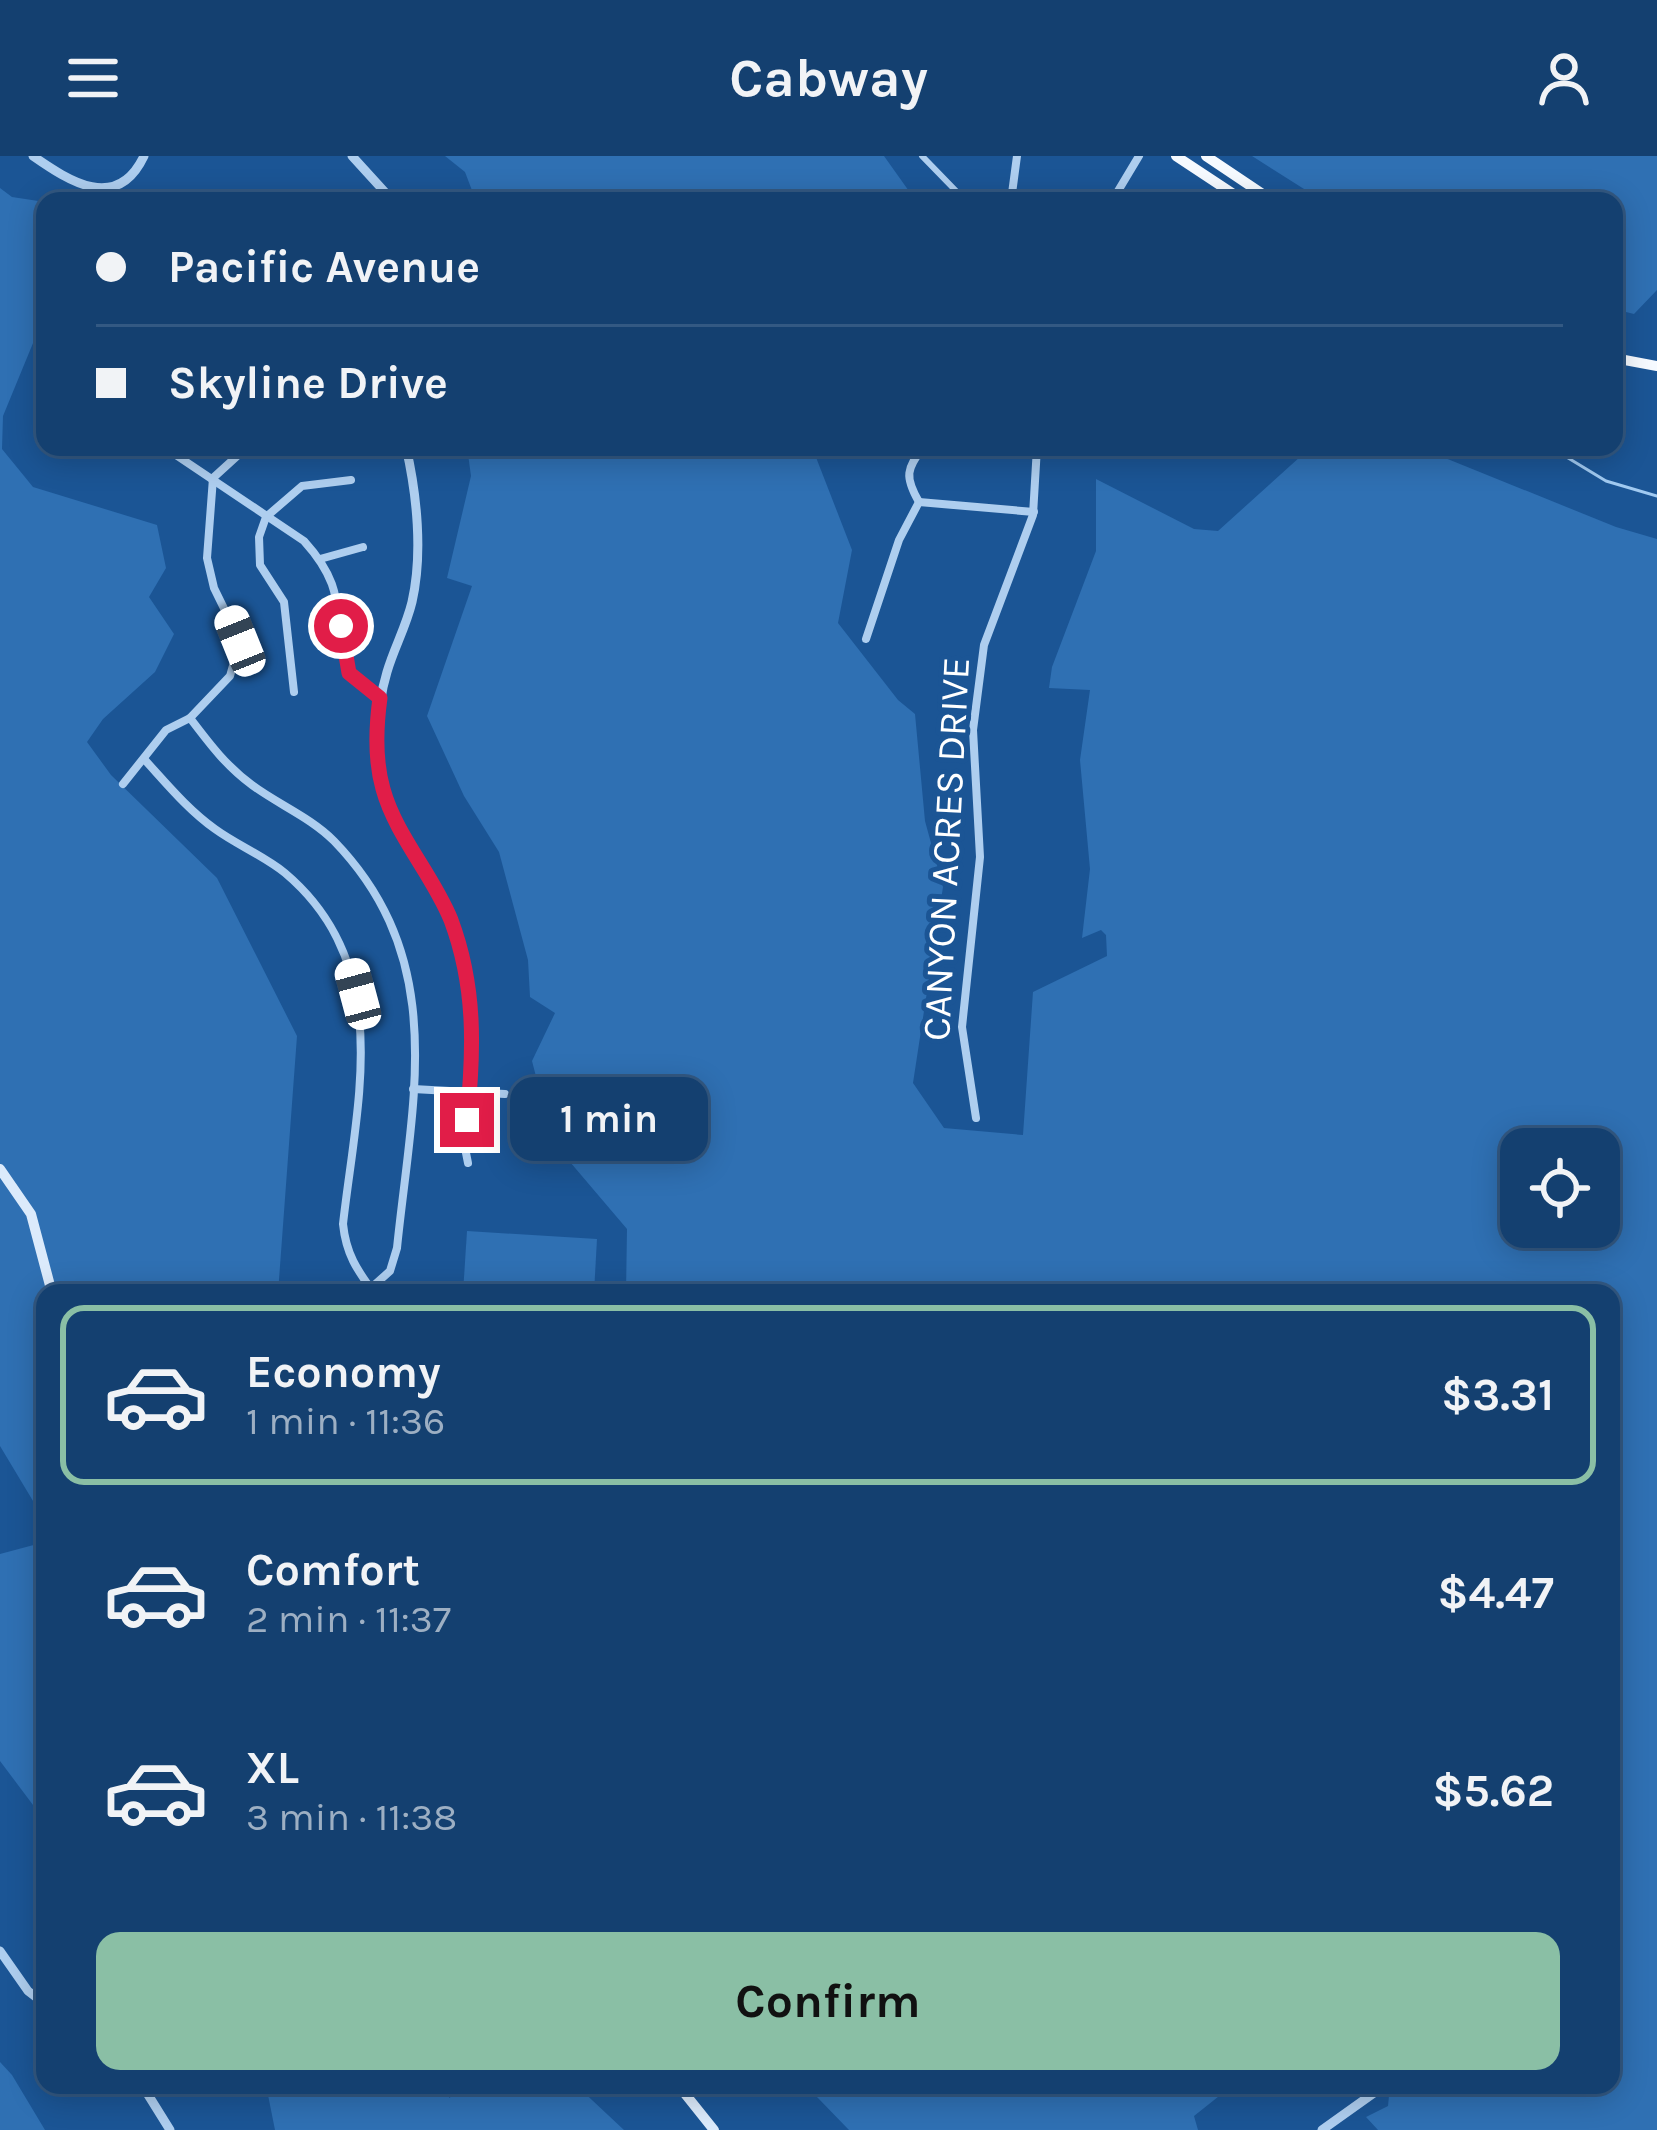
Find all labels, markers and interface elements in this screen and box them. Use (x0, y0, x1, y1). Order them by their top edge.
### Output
icon: menu (60, 45, 126, 111)
icon: person (1531, 45, 1597, 111)
text: Cabway (729, 46, 928, 110)
text: Pacific Avenue (168, 241, 480, 293)
text: Skyline Drive (168, 357, 448, 409)
route start (314, 599, 368, 653)
car (210, 601, 270, 681)
street label: CANYON ACRES DRIVE (913, 656, 979, 1042)
car (331, 955, 385, 1033)
callout: 1 min (509, 1078, 707, 1162)
route end (440, 1093, 494, 1147)
text: 1 min (560, 1096, 658, 1142)
map controls (1500, 1128, 1620, 1248)
button: locate (1500, 1128, 1620, 1248)
icon: car (102, 1341, 210, 1449)
text: Economy (246, 1346, 441, 1398)
text: $3.31 (1441, 1369, 1554, 1421)
text: 1 min · 11:36 (246, 1398, 445, 1444)
icon: car (102, 1539, 210, 1647)
text: Comfort (246, 1544, 420, 1596)
text: $4.47 (1437, 1567, 1554, 1619)
text: 2 min · 11:37 (246, 1596, 451, 1642)
icon: car (102, 1737, 210, 1845)
text: XL (246, 1742, 299, 1794)
text: $5.62 (1433, 1765, 1554, 1817)
text: 3 min · 11:38 (246, 1794, 457, 1840)
button: Confirm (96, 1932, 1560, 2070)

